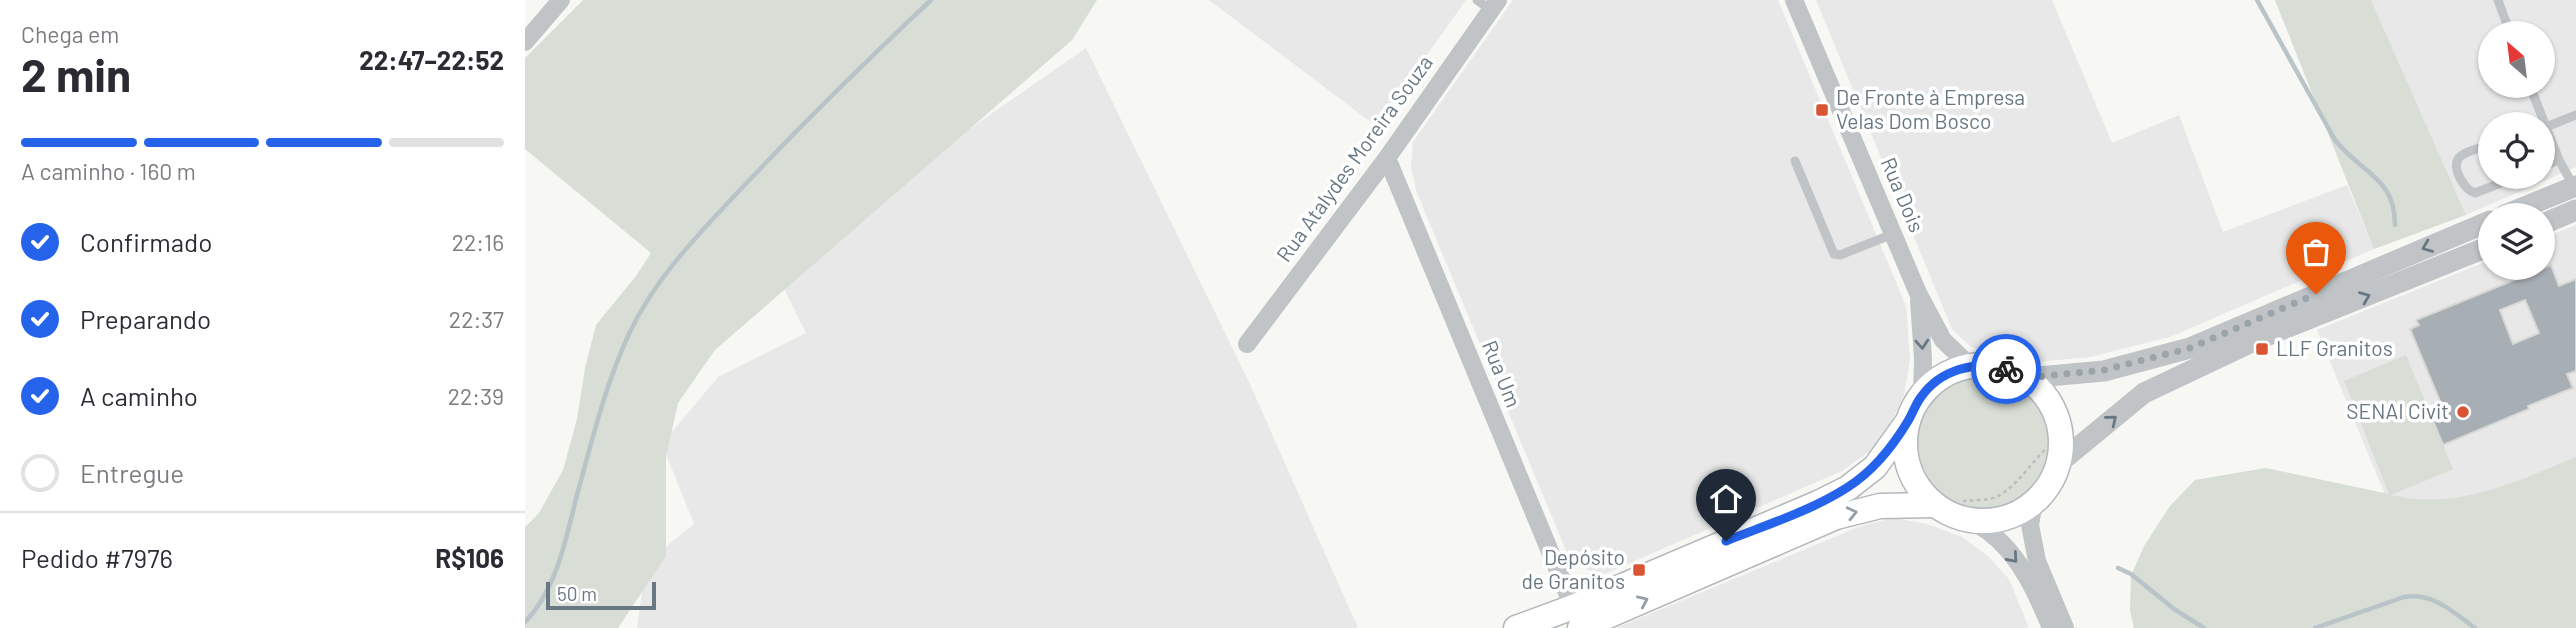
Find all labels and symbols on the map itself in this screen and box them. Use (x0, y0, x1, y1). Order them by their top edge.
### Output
north arrow (2478, 21, 2555, 98)
street label: Rua Atalydes Moreira Souza (1271, 50, 1437, 266)
place label: De Fronte à Empresa Velas Dom Bosco (1836, 84, 2025, 133)
marker: De Fronte à Empresa Velas Dom Bosco (1814, 102, 1830, 118)
street label: Rua Dois (1876, 153, 1930, 236)
pin (2286, 222, 2346, 294)
one-way arrow (2422, 239, 2434, 253)
one-way arrow (2358, 291, 2370, 305)
courier (1971, 334, 2041, 404)
place label: LLF Granitos (2276, 335, 2393, 360)
street label: Rua Um (1478, 336, 1527, 411)
one-way arrow (1914, 339, 1929, 350)
marker: LLF Granitos (2254, 341, 2270, 357)
place label: SENAI Civit (2346, 398, 2449, 423)
marker: SENAI Civit (2455, 404, 2471, 420)
one-way arrow (2104, 415, 2116, 428)
pin (1696, 469, 1756, 541)
one-way arrow (1846, 507, 1858, 521)
place label: Depósito de Granitos (1521, 544, 1625, 593)
one-way arrow (2005, 550, 2017, 563)
marker: Depósito de Granitos (1631, 562, 1647, 578)
scale bar (546, 579, 656, 611)
one-way arrow (1636, 595, 1648, 609)

